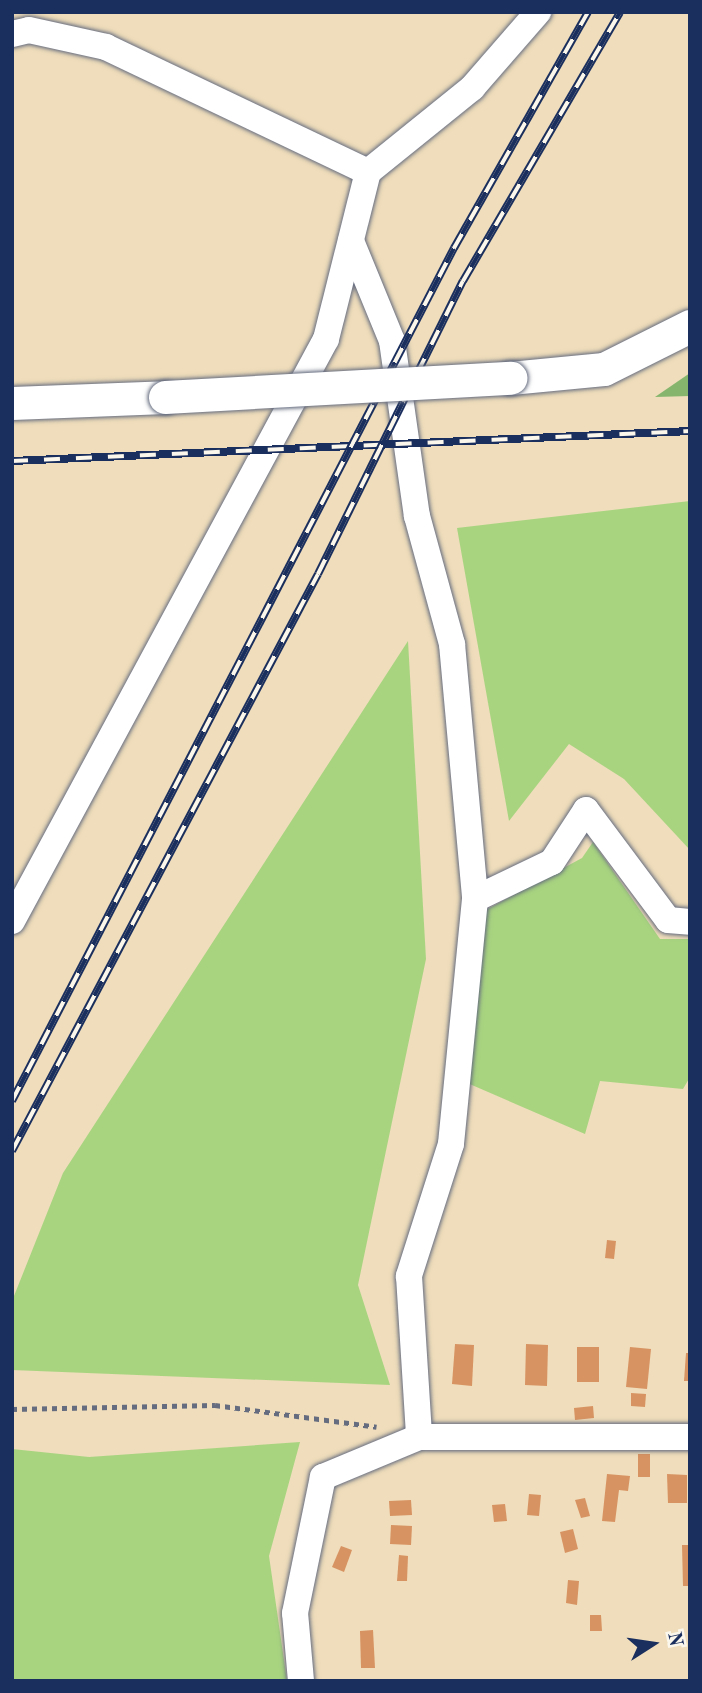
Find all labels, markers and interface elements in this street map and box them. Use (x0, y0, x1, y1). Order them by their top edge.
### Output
north arrow (618, 1609, 688, 1679)
text: N (663, 1630, 685, 1649)

